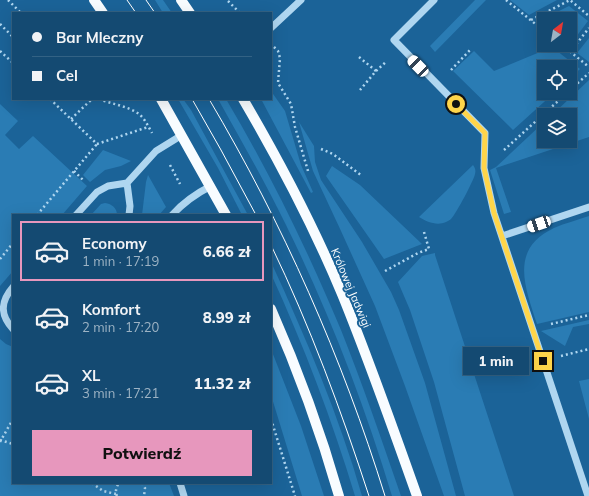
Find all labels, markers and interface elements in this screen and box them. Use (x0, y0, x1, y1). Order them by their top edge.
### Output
north arrow (537, 12, 577, 52)
map controls (537, 12, 577, 148)
text: Bar Mleczny (56, 28, 143, 47)
car (405, 53, 431, 79)
button: locate (537, 60, 577, 100)
text: Cel (56, 66, 78, 85)
route start (447, 95, 465, 113)
button: layers (537, 108, 577, 148)
car (526, 214, 552, 234)
icon: car (34, 233, 70, 269)
text: Economy (82, 234, 147, 253)
text: 6.66 zł (203, 242, 250, 261)
street label: Królowej Jadwigi (328, 246, 374, 330)
text: 1 min · 17:19 (82, 253, 159, 269)
icon: car (34, 299, 70, 335)
text: Komfort (82, 300, 140, 319)
text: 8.99 zł (203, 308, 250, 327)
text: 2 min · 17:20 (82, 319, 159, 335)
callout: 1 min (463, 347, 529, 375)
route end (534, 352, 552, 370)
text: 1 min (479, 353, 513, 369)
icon: car (34, 365, 70, 401)
text: XL (82, 366, 100, 385)
text: 11.32 zł (194, 374, 250, 393)
text: 3 min · 17:21 (82, 385, 159, 401)
button: Potwierdź (32, 430, 252, 476)

